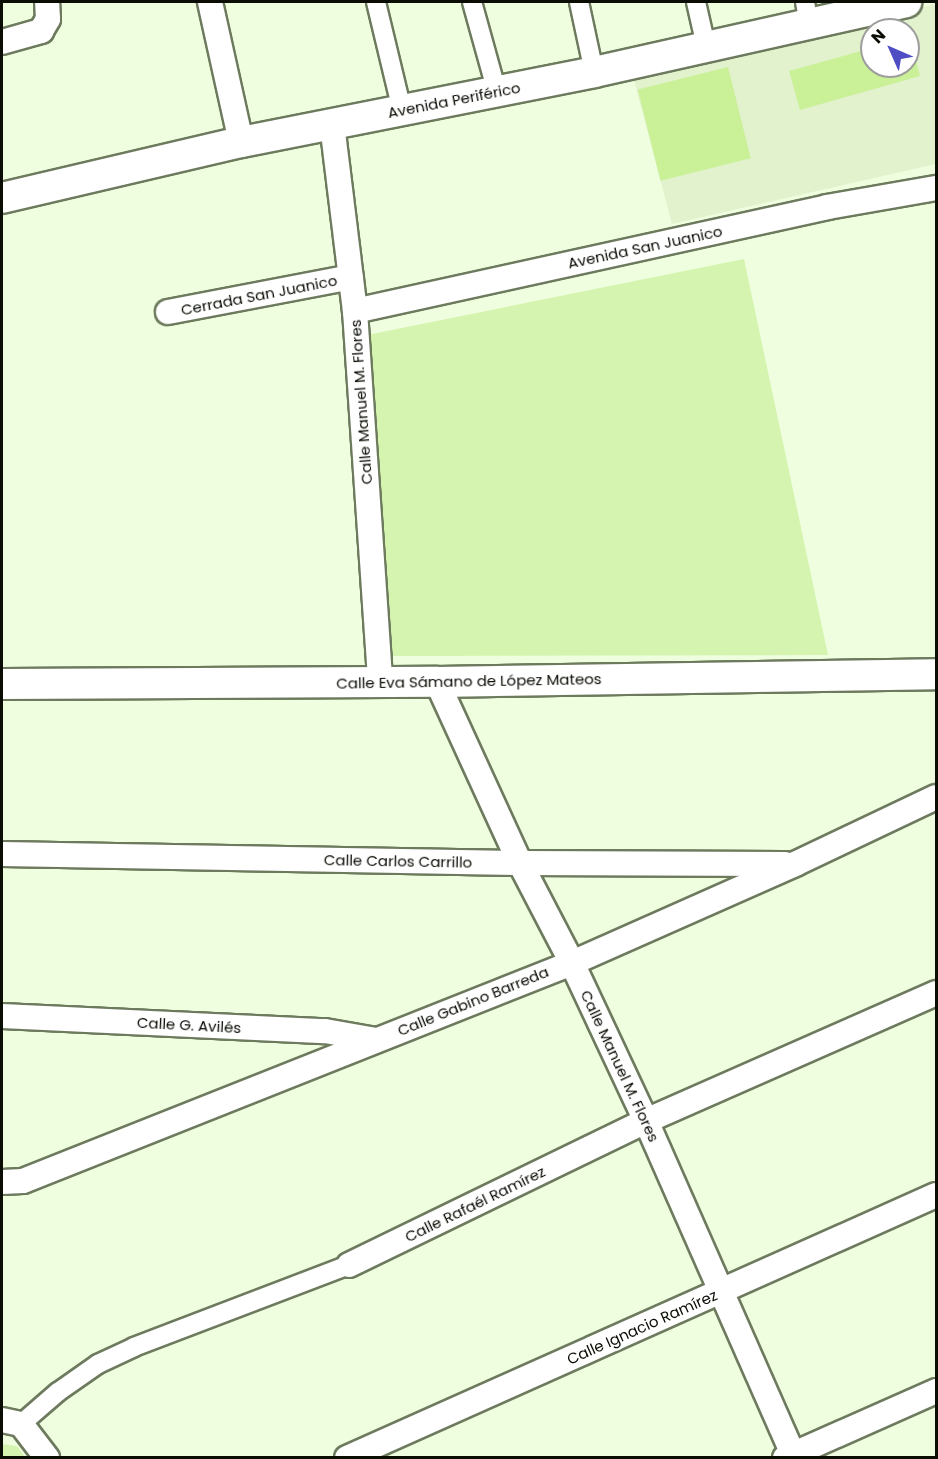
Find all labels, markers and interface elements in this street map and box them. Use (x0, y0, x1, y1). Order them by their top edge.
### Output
north arrow (860, 18, 920, 78)
text: N (866, 24, 891, 49)
street label: Avenida Periférico (386, 78, 522, 122)
street label: Avenida San Juanico (566, 222, 724, 272)
street label: Cerrada San Juanico (179, 271, 339, 319)
street label: Calle Manuel M. Flores (346, 319, 376, 485)
street label: Calle Eva Sámano de López Mateos (336, 670, 602, 692)
street label: Calle Carlos Carrillo (324, 851, 472, 871)
street label: Calle Gabino Barreda (395, 962, 551, 1040)
street label: Calle Manuel M. Flores (577, 987, 663, 1145)
street label: Calle G. Avilés (136, 1013, 242, 1037)
street label: Calle Rafaél Ramírez (402, 1162, 548, 1246)
street label: Calle Ignacio Ramírez (564, 1286, 720, 1368)

